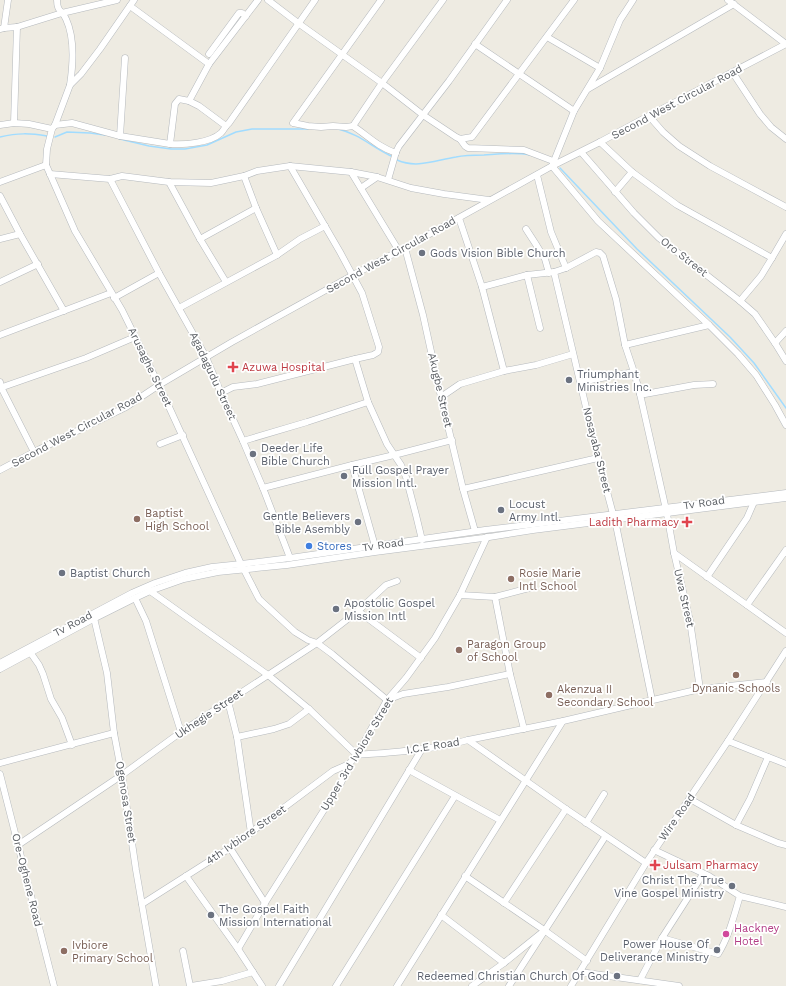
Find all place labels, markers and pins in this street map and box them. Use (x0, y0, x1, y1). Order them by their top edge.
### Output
place label: Gods Vision Bible Church (430, 247, 565, 260)
marker: Gods Vision Bible Church (417, 248, 427, 258)
marker: Azuwa Hospital (227, 361, 239, 373)
place label: Azuwa Hospital (242, 361, 326, 374)
place label: Triumphant Ministries Inc. (577, 368, 652, 394)
marker: Triumphant Ministries Inc. (564, 375, 574, 385)
place label: Deeder Life Bible Church (261, 442, 330, 468)
marker: Deeder Life Bible Church (248, 449, 258, 459)
place label: Full Gospel Prayer Mission Intl. (352, 464, 449, 490)
marker: Full Gospel Prayer Mission Intl. (339, 471, 349, 481)
place label: Locust Army Intl. (509, 498, 561, 524)
marker: Locust Army Intl. (496, 505, 506, 515)
place label: Baptist High School (145, 507, 210, 533)
place label: Gentle Believers Bible Asembly (263, 510, 350, 536)
marker: Baptist High School (132, 514, 142, 524)
place label: Ladith Pharmacy (589, 516, 679, 529)
marker: Gentle Believers Bible Asembly (353, 517, 363, 527)
marker: Ladith Pharmacy (682, 517, 692, 527)
place label: Stores (317, 540, 352, 553)
marker: Stores (304, 541, 314, 551)
place label: Baptist Church (70, 567, 150, 580)
place label: Rosie Marie Intl School (519, 567, 581, 593)
marker: Baptist Church (57, 568, 67, 578)
marker: Rosie Marie Intl School (506, 574, 516, 584)
place label: Apostolic Gospel Mission Intl (344, 597, 436, 623)
marker: Apostolic Gospel Mission Intl (331, 604, 341, 614)
place label: Paragon Group of School (467, 638, 546, 664)
marker: Paragon Group of School (454, 645, 464, 655)
marker: Dynanic Schools (731, 670, 741, 680)
place label: Dynanic Schools (692, 682, 781, 695)
place label: Akenzua II Secondary School (557, 683, 654, 709)
marker: Akenzua II Secondary School (544, 690, 554, 700)
place label: Julsam Pharmacy (663, 859, 758, 872)
marker: Julsam Pharmacy (650, 860, 660, 870)
place label: Christ The True Vine Gospel Ministry (614, 874, 724, 900)
marker: Christ The True Vine Gospel Ministry (727, 881, 737, 891)
place label: The Gospel Faith Mission International (219, 903, 332, 929)
marker: The Gospel Faith Mission International (206, 910, 216, 920)
place label: Hackney Hotel (734, 922, 780, 948)
marker: Hackney Hotel (721, 929, 731, 939)
place label: Power House Of Deliverance Ministry (600, 938, 710, 964)
place label: Ivbiore Primary School (72, 939, 154, 965)
marker: Power House Of Deliverance Ministry (712, 945, 722, 955)
marker: Ivbiore Primary School (59, 946, 69, 956)
place label: Redeemed Christian Church Of God (417, 970, 609, 983)
marker: Redeemed Christian Church Of God (612, 971, 622, 981)

